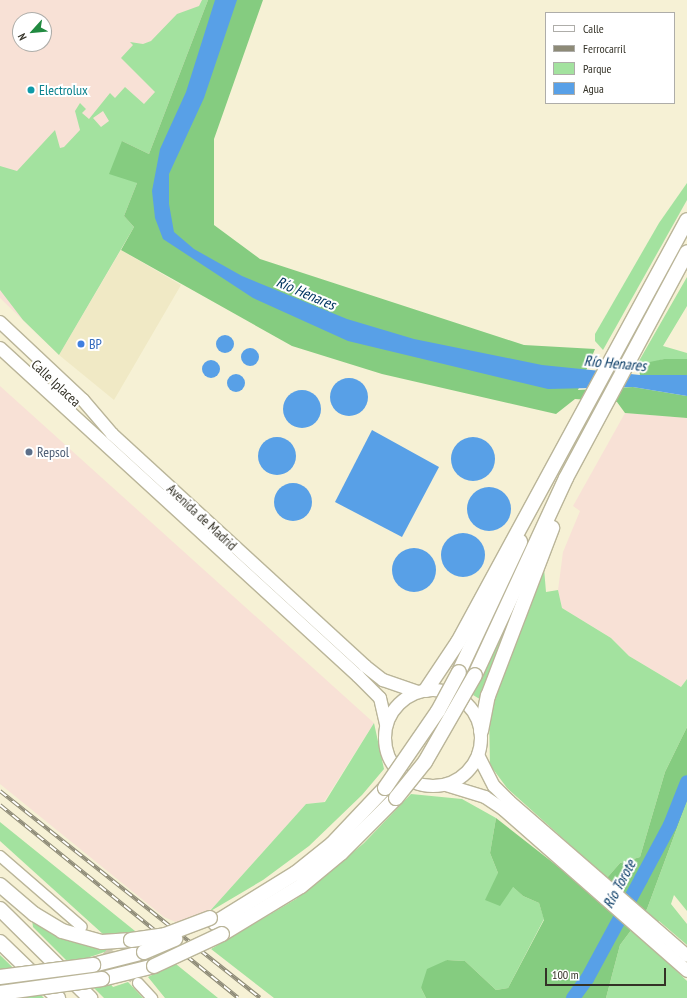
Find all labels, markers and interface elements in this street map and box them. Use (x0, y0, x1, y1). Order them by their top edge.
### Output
north arrow (12, 12, 52, 52)
legend (545, 12, 675, 104)
text: Calle (583, 21, 604, 36)
text: N (15, 31, 30, 43)
text: Ferrocarril (583, 41, 626, 56)
text: Parque (583, 61, 612, 76)
text: Agua (583, 81, 604, 96)
place label: Electrolux (39, 82, 88, 98)
marker: Electrolux (26, 85, 36, 95)
water label: Río Henares (274, 273, 338, 313)
place label: BP (89, 336, 102, 352)
marker: BP (76, 339, 86, 349)
water label: Río Henares (583, 351, 647, 375)
street label: Calle Iplacea (28, 356, 84, 410)
place label: Repsol (37, 444, 69, 460)
marker: Repsol (24, 447, 34, 457)
street label: Avenida de Madrid (164, 480, 240, 554)
water label: Río Torote (599, 857, 639, 911)
scale bar (547, 960, 668, 986)
text: 100 m (552, 967, 579, 982)

